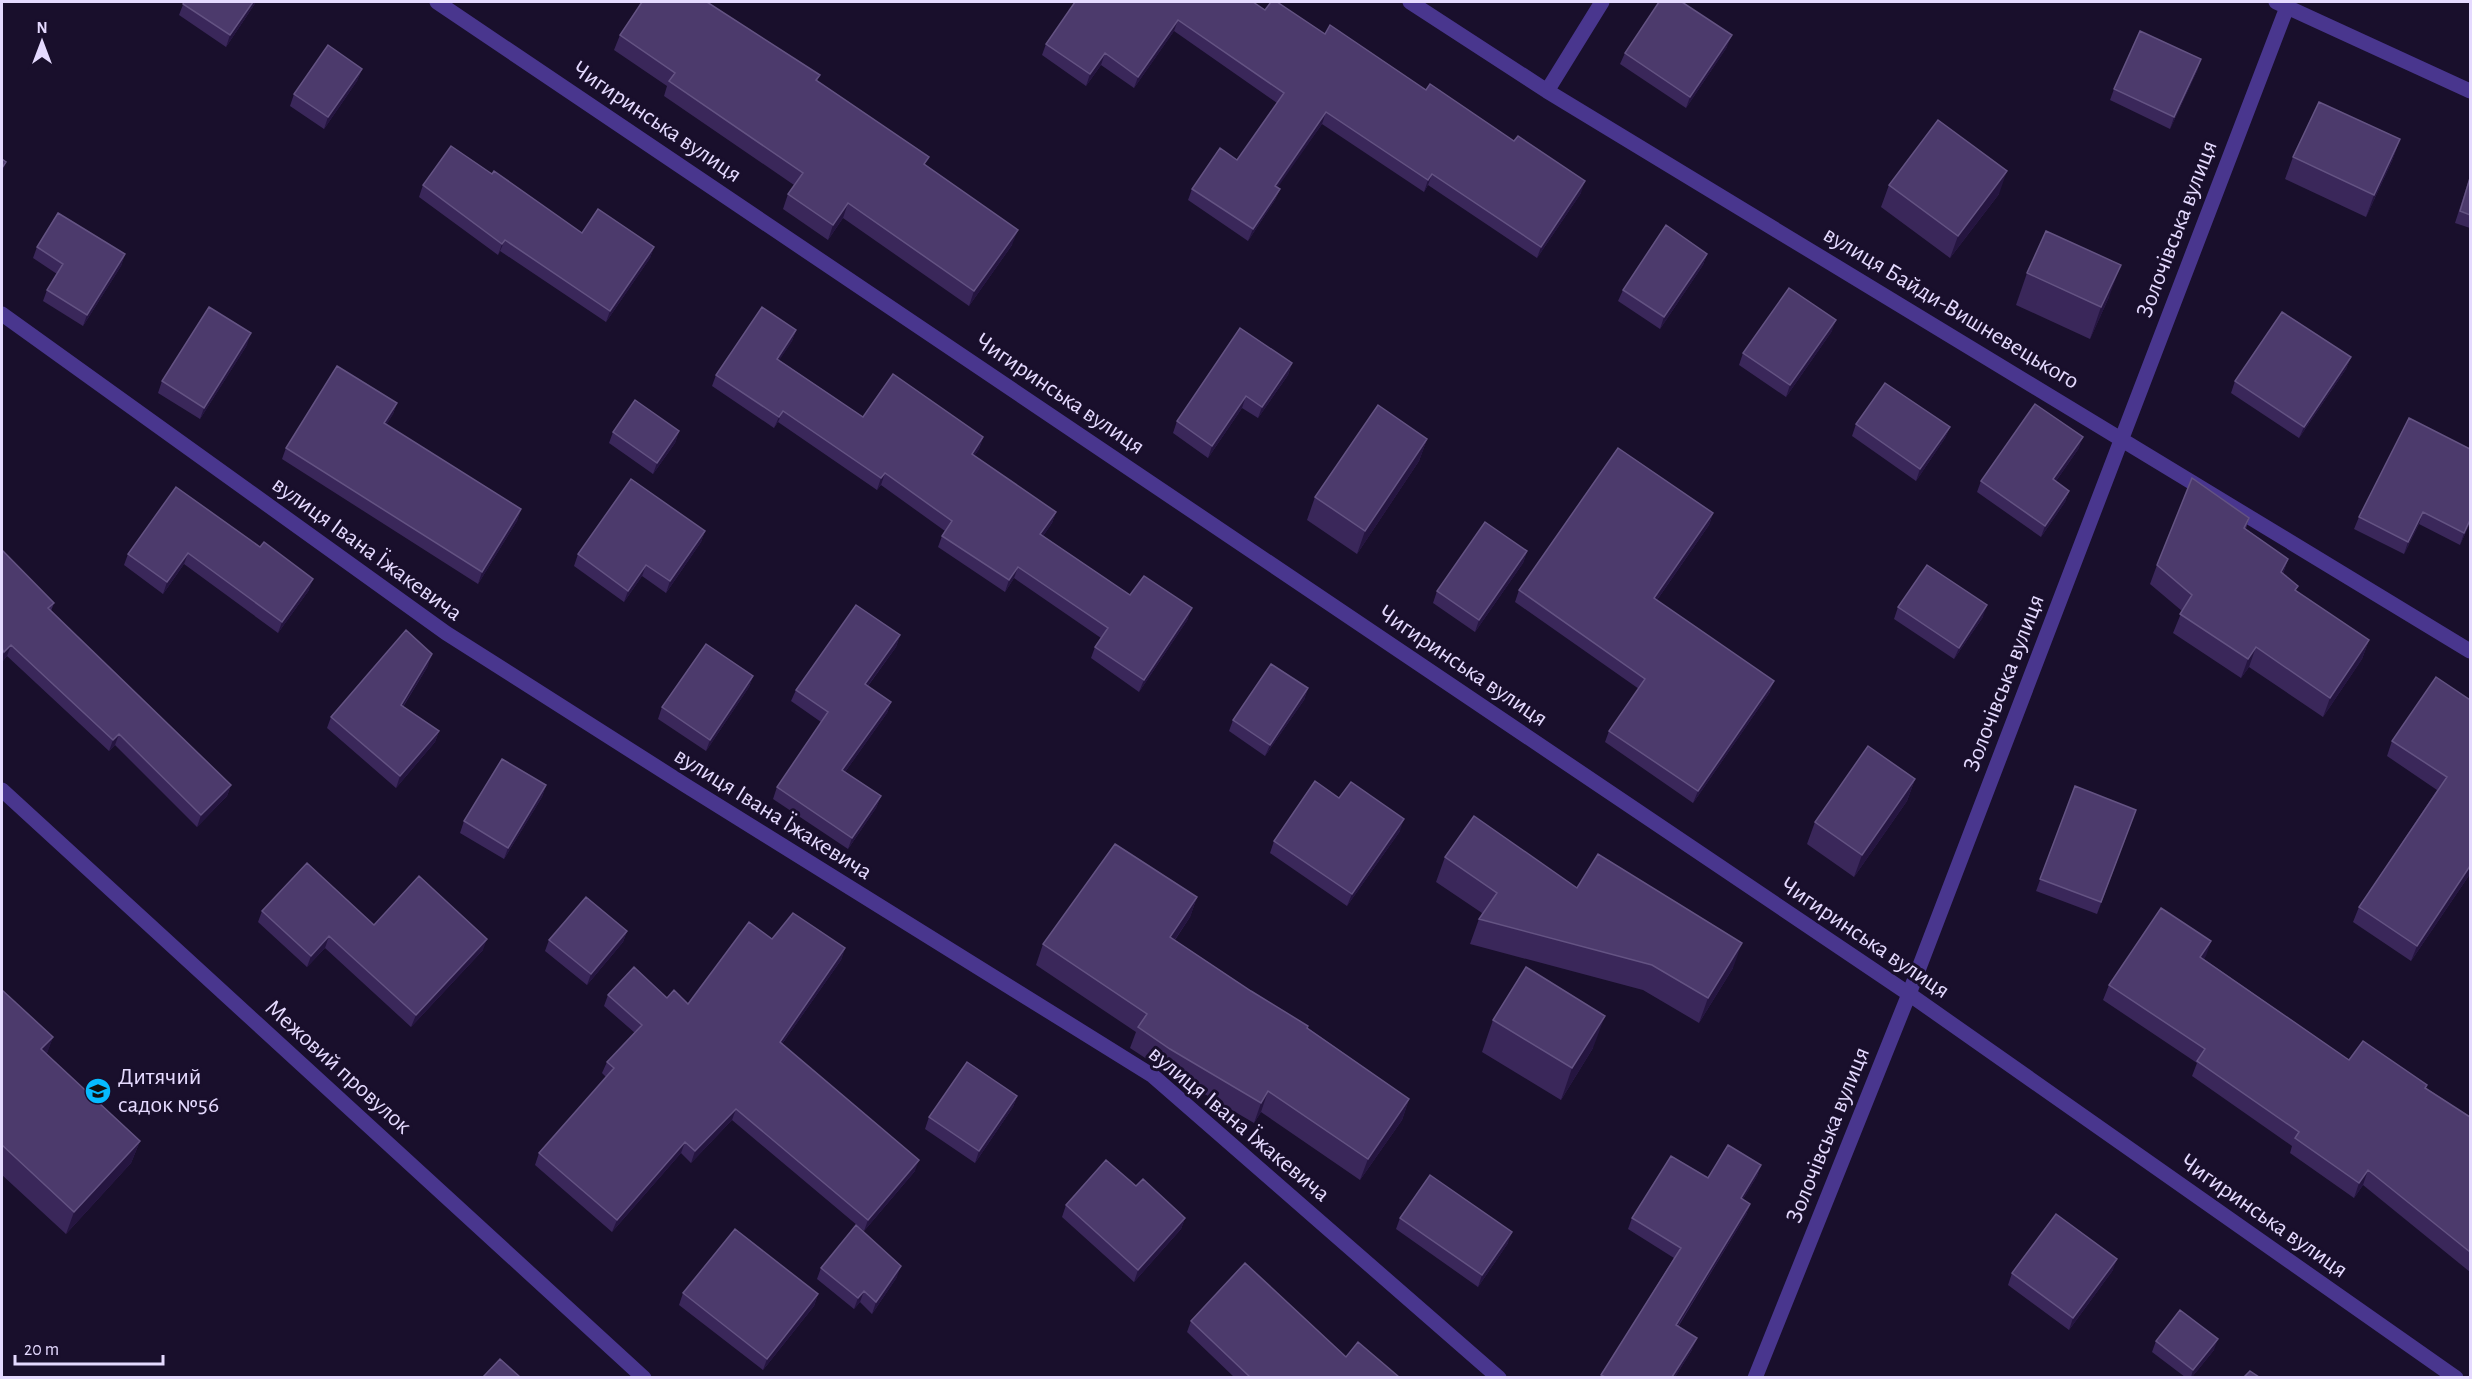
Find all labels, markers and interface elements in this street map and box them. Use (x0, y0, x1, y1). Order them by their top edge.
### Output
north arrow (12, 12, 72, 72)
text: N (36, 20, 48, 36)
street label: Чигиринська вулиця (568, 57, 746, 187)
street label: Золочівська вулиця (2132, 137, 2222, 321)
street label: вулиця Байди-Вишневецького (1819, 222, 2083, 394)
street label: Чигиринська вулиця (971, 329, 1149, 459)
street label: вулиця Івана Їжакевича (268, 471, 467, 626)
street label: Золочівська вулиця (1959, 591, 2049, 775)
street label: Чигиринська вулиця (1374, 601, 1552, 731)
street label: вулиця Івана Їжакевича (670, 743, 877, 885)
street label: Чигиринська вулиця (1776, 873, 1954, 1003)
street label: Межовий провулок (260, 995, 416, 1139)
street label: вулиця Івана Їжакевича (1144, 1041, 1335, 1207)
street label: Золочівська вулиця (1782, 1044, 1874, 1226)
place label: Дитячий садок №56 (118, 1065, 219, 1117)
school or university icon: Дитячий садок №56 (83, 1076, 113, 1106)
street label: Чигиринська вулиця (2176, 1149, 2352, 1283)
scale bar (15, 1328, 164, 1366)
text: 20 m (24, 1341, 59, 1359)

